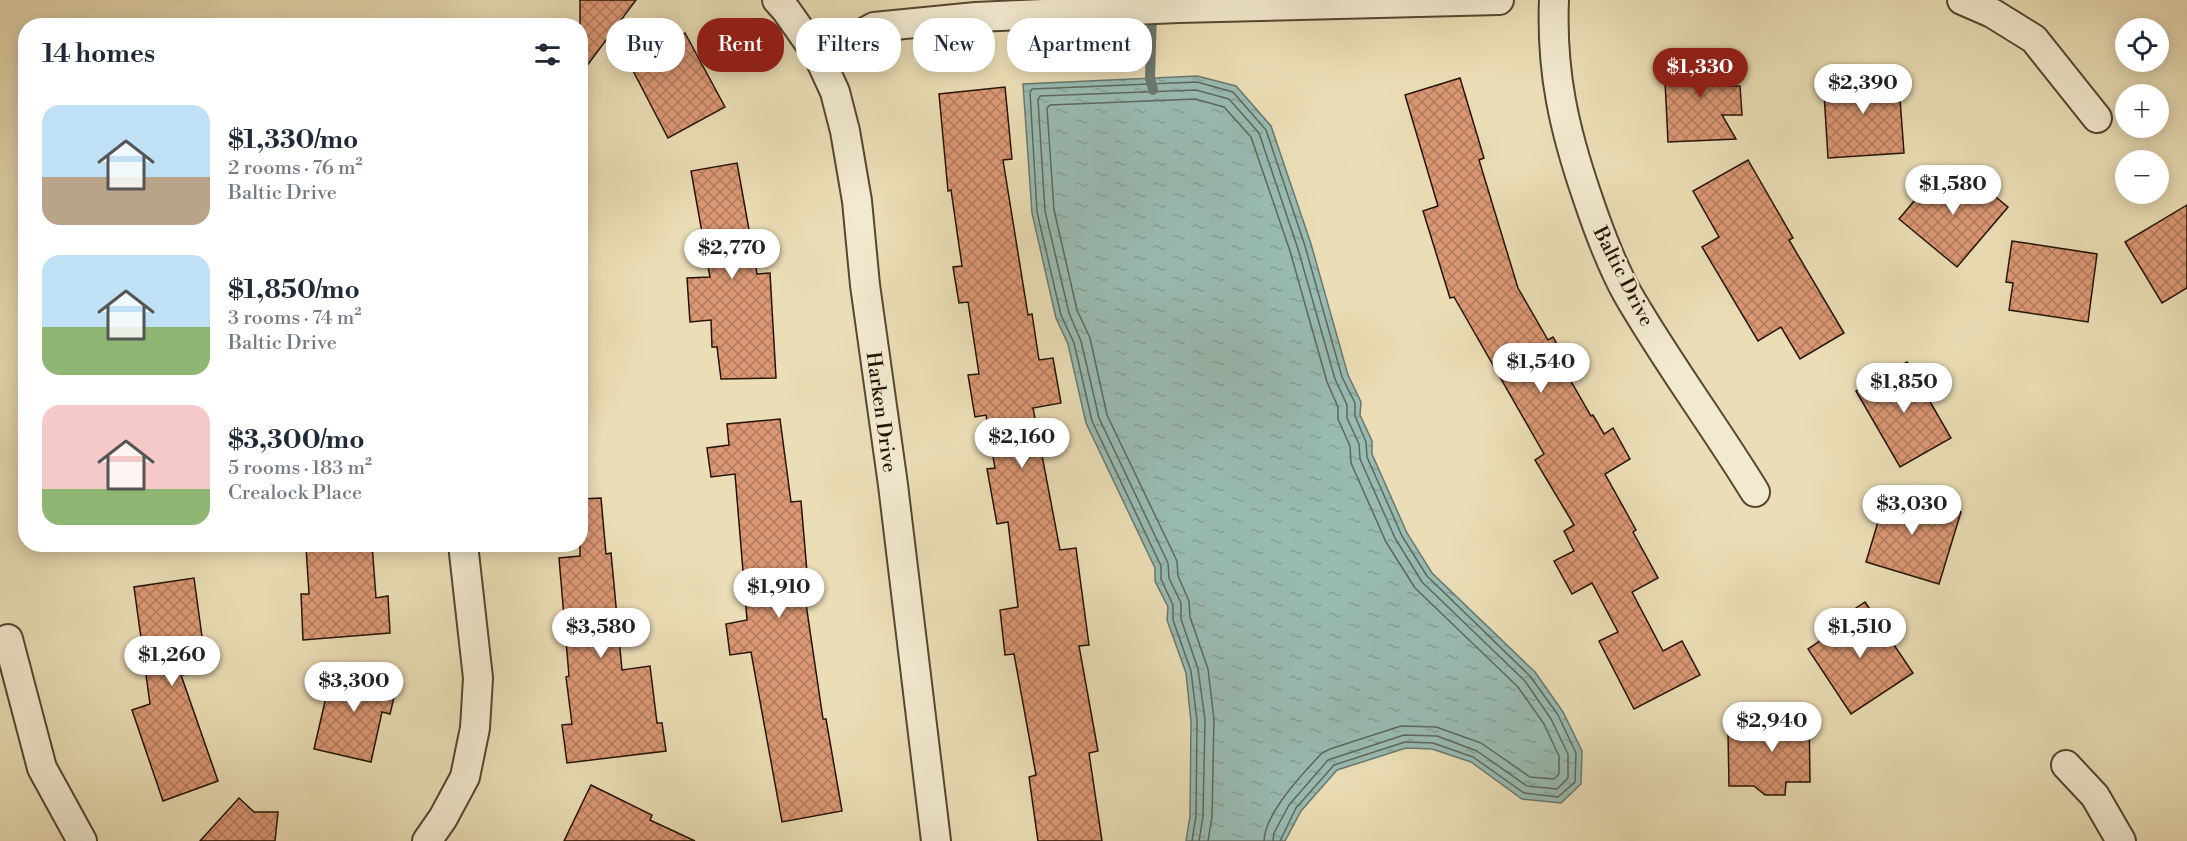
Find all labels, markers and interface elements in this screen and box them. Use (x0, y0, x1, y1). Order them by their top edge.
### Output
chip: Buy (606, 18, 685, 72)
chip: Rent (697, 18, 784, 72)
chip: Filters (796, 18, 901, 72)
chip: New (913, 18, 995, 72)
chip: Apartment (1007, 18, 1152, 72)
map controls (2115, 18, 2169, 204)
button: locate (2115, 18, 2169, 72)
text: 14 homes (42, 38, 155, 70)
icon: filters (531, 38, 564, 71)
pin: $1,330 (1651, 48, 1749, 99)
text: $1,330 (1667, 55, 1733, 80)
pin: $2,390 (1814, 64, 1912, 115)
text: $2,390 (1828, 71, 1898, 96)
button: + (2115, 84, 2169, 138)
text: $1,330/mo (228, 124, 358, 156)
icon: home (90, 129, 162, 201)
button: − (2115, 150, 2169, 204)
text: 2 rooms · 76 m² (228, 156, 362, 181)
pin: $1,580 (1904, 165, 2002, 216)
text: $1,580 (1919, 172, 1987, 197)
text: Baltic Drive (228, 181, 337, 206)
street label: Baltic Drive (1586, 222, 1659, 331)
pin: $2,770 (683, 229, 781, 280)
text: $2,770 (698, 236, 766, 261)
text: $1,850/mo (228, 274, 360, 306)
icon: home (90, 279, 162, 351)
text: 3 rooms · 74 m² (228, 306, 361, 331)
text: Baltic Drive (228, 331, 337, 356)
pin: $1,540 (1492, 343, 1590, 394)
street label: Harken Drive (860, 350, 901, 474)
text: $1,540 (1507, 350, 1575, 375)
pin: $1,850 (1855, 363, 1953, 414)
text: $1,850 (1870, 370, 1938, 395)
pin: $2,160 (973, 418, 1071, 469)
text: $3,300/mo (228, 424, 364, 456)
text: $2,160 (989, 425, 1055, 450)
icon: home (90, 429, 162, 501)
text: 5 rooms · 183 m² (228, 456, 372, 481)
text: Crealock Place (228, 481, 362, 506)
pin: $3,030 (1863, 485, 1961, 536)
text: $3,030 (1876, 492, 1948, 517)
pin: $1,910 (730, 568, 828, 619)
text: $1,910 (747, 575, 811, 600)
pin: $3,580 (552, 608, 650, 659)
pin: $1,510 (1811, 608, 1909, 659)
text: $3,580 (566, 615, 636, 640)
text: $1,510 (1828, 615, 1892, 640)
pin: $1,260 (123, 636, 221, 687)
text: $1,260 (138, 643, 206, 668)
pin: $3,300 (305, 662, 403, 713)
text: $3,300 (318, 669, 390, 694)
pin: $2,940 (1723, 702, 1821, 753)
text: $2,940 (1737, 709, 1807, 734)

